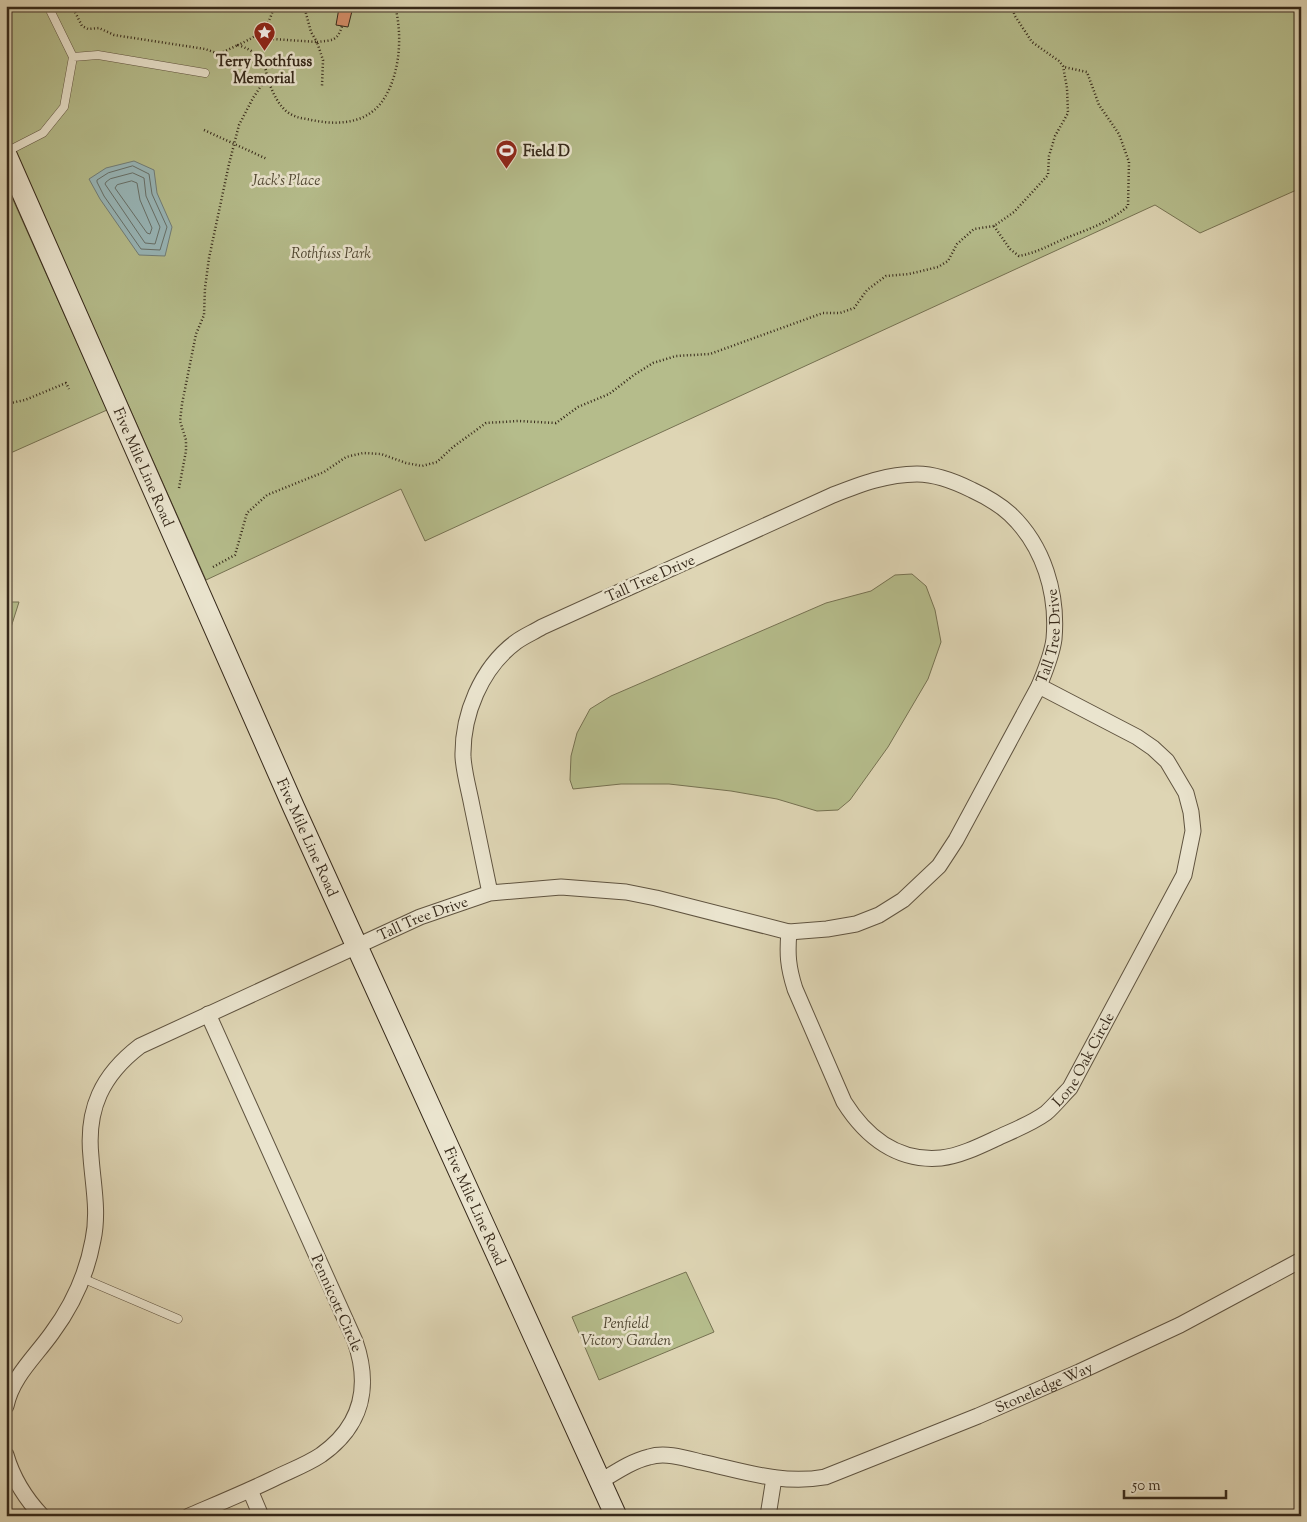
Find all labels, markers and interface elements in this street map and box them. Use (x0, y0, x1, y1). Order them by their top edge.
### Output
place icon: Terry Rothfuss Memorial (252, 20, 276, 51)
place label: Terry Rothfuss Memorial (216, 52, 312, 90)
sports icon: Field D (495, 139, 519, 170)
place label: Field D (523, 142, 570, 163)
park label: Jack's Place (251, 171, 320, 192)
park label: Rothfuss Park (291, 244, 371, 265)
street label: Five Mile Line Road (107, 405, 178, 531)
street label: Tall Tree Drive (603, 550, 699, 608)
street label: Tall Tree Drive (1032, 587, 1067, 687)
street label: Five Mile Line Road (270, 775, 342, 901)
street label: Tall Tree Drive (375, 892, 471, 947)
street label: Lone Oak Circle (1048, 1009, 1121, 1112)
street label: Five Mile Line Road (438, 1144, 510, 1270)
street label: Pennicott Circle (305, 1252, 366, 1356)
park label: Penfield Victory Garden (581, 1314, 671, 1352)
street label: Stoneledge Way (992, 1358, 1097, 1419)
scale bar (1124, 1467, 1227, 1499)
text: 50 m (1131, 1476, 1161, 1497)

